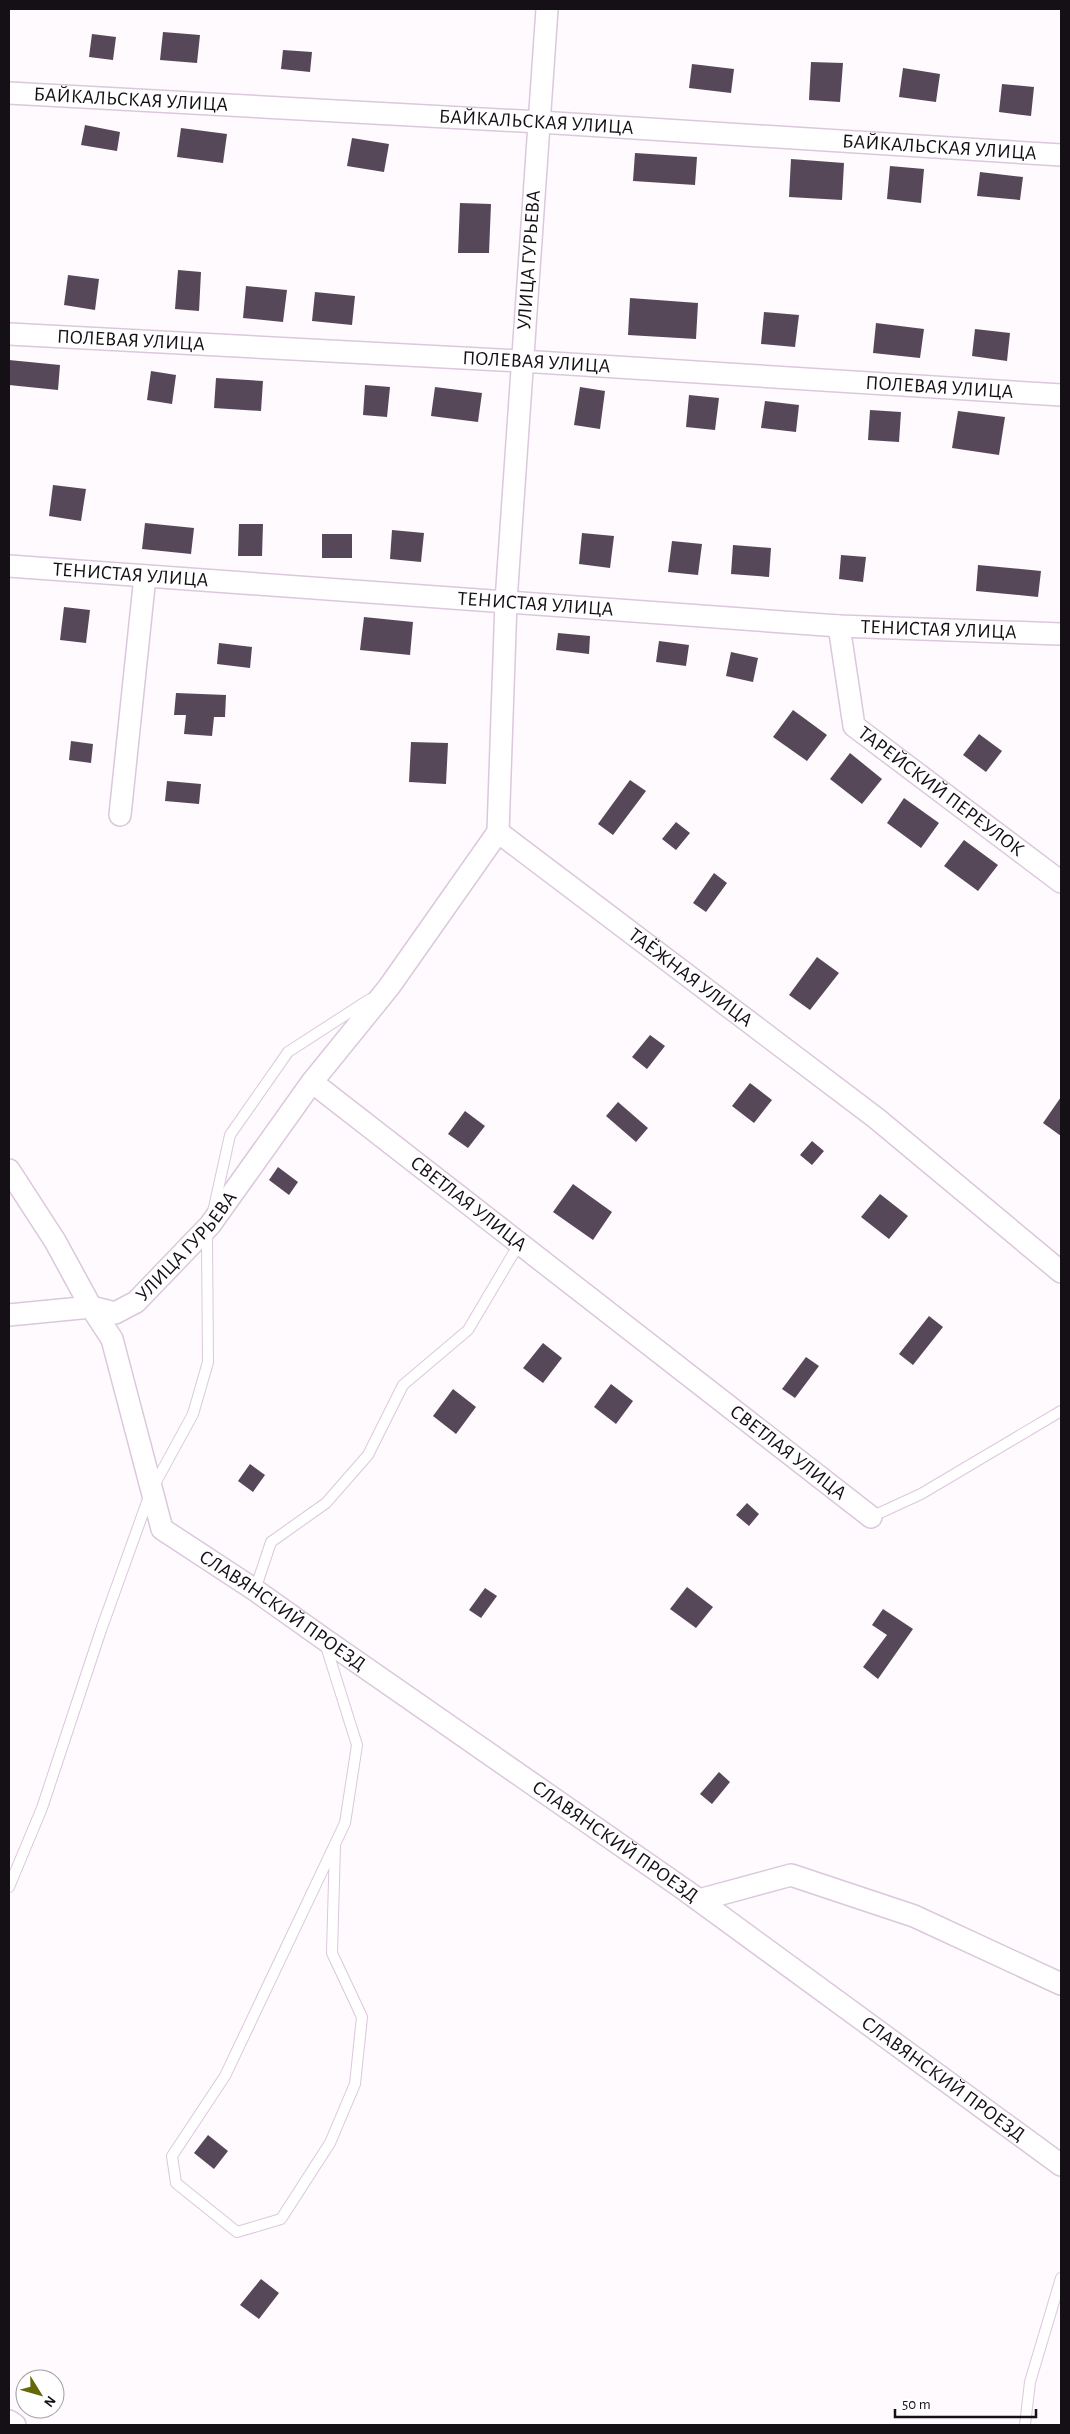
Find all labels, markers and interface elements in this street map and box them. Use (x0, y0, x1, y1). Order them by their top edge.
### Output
street label: БАЙКАЛЬСКАЯ УЛИЦА (33, 84, 229, 115)
street label: БАЙКАЛЬСКАЯ УЛИЦА (438, 107, 634, 138)
street label: БАЙКАЛЬСКАЯ УЛИЦА (841, 131, 1038, 163)
street label: УЛИЦА ГУРЬЕВА (514, 189, 544, 331)
street label: ПОЛЕВАЯ УЛИЦА (56, 327, 206, 354)
street label: ПОЛЕВАЯ УЛИЦА (462, 348, 611, 377)
street label: ПОЛЕВАЯ УЛИЦА (865, 373, 1014, 402)
street label: ТЕНИСТАЯ УЛИЦА (52, 559, 209, 590)
street label: ТЕНИСТАЯ УЛИЦА (457, 588, 614, 620)
street label: ТЕНИСТАЯ УЛИЦА (860, 617, 1017, 642)
street label: ТАРЕЙСКИЙ ПЕРЕУЛОК (854, 723, 1028, 861)
street label: ТАЁЖНАЯ УЛИЦА (625, 924, 757, 1031)
street label: СВЕТЛАЯ УЛИЦА (407, 1152, 531, 1255)
street label: УЛИЦА ГУРЬЕВА (132, 1188, 241, 1305)
street label: СВЕТЛАЯ УЛИЦА (726, 1401, 850, 1504)
street label: СЛАВЯНСКИЙ ПРОЕЗД (196, 1546, 369, 1675)
street label: СЛАВЯНСКИЙ ПРОЕЗД (528, 1777, 702, 1906)
street label: СЛАВЯНСКИЙ ПРОЕЗД (858, 2013, 1029, 2145)
north arrow (15, 2369, 65, 2419)
scale bar (895, 2386, 1036, 2418)
text: N (41, 2393, 58, 2409)
text: 50 m (902, 2397, 931, 2412)

